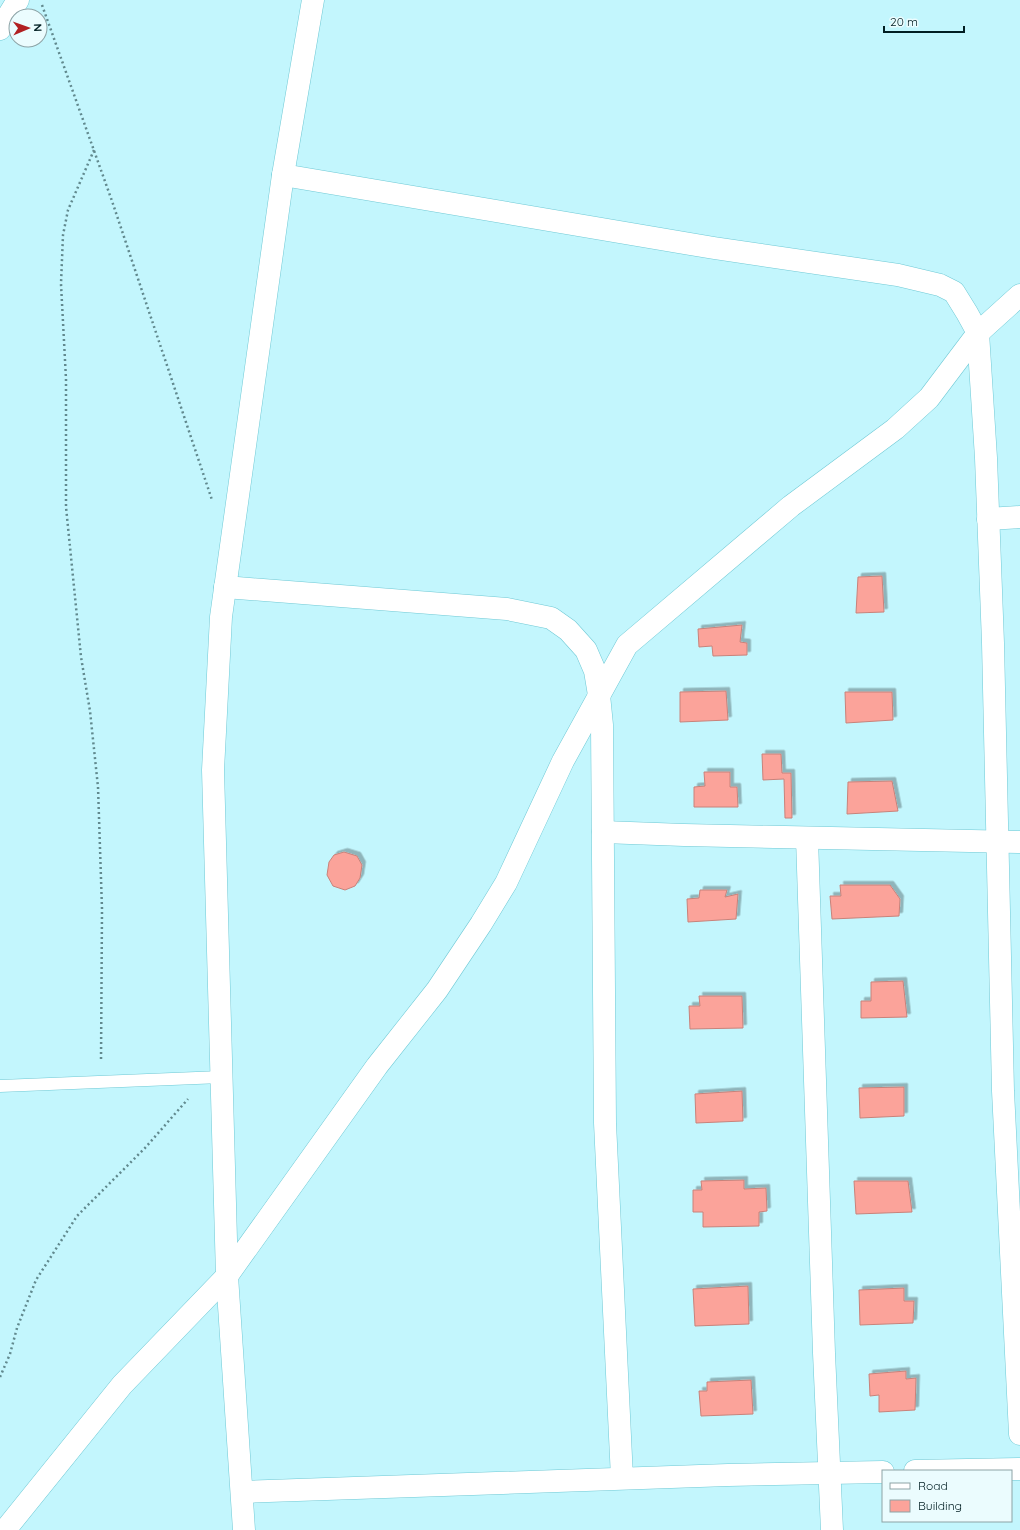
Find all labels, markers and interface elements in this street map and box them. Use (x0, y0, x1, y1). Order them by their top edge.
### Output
north arrow (8, 8, 48, 48)
scale bar (884, 8, 964, 34)
text: 20 m (890, 14, 918, 29)
text: N (31, 23, 45, 32)
legend (882, 1470, 1012, 1522)
text: Road (918, 1478, 948, 1493)
text: Building (918, 1498, 962, 1513)

